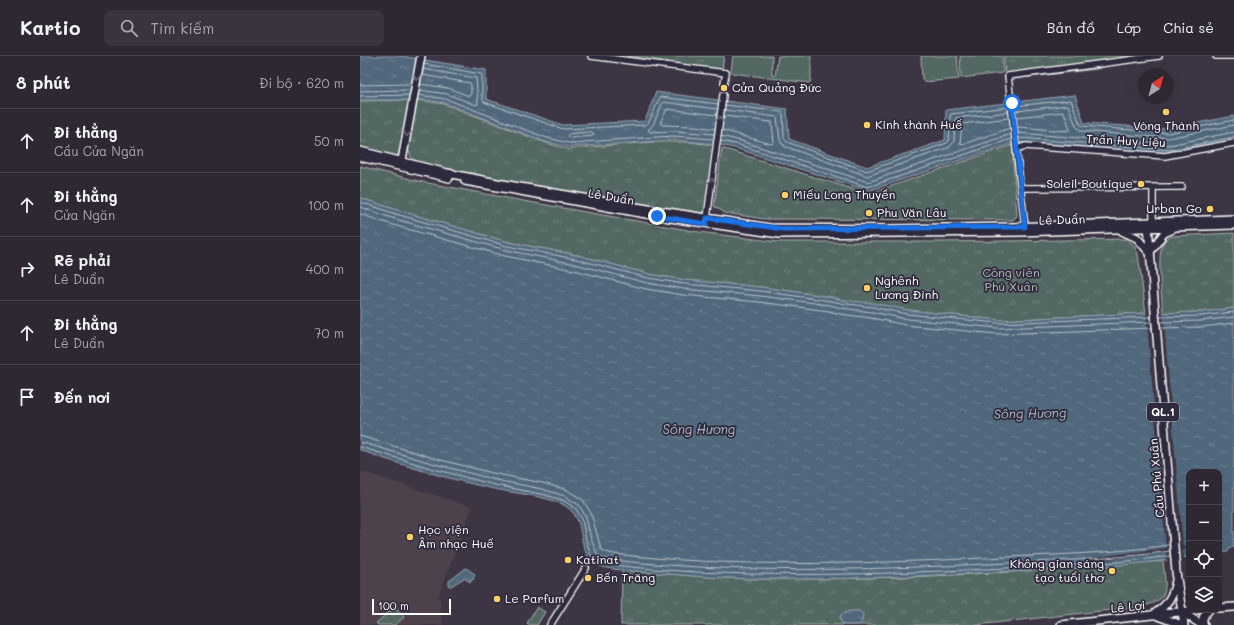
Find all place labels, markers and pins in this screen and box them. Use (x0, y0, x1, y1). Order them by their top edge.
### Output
place label: Cửa Quảng Đức (732, 79, 822, 95)
marker: Cửa Quảng Đức (719, 83, 729, 93)
marker: Vòng Thành (1161, 107, 1171, 117)
place label: Kinh thành Huế (875, 116, 963, 132)
place label: Vòng Thành (1133, 117, 1199, 133)
marker: Kinh thành Huế (862, 120, 872, 130)
place label: Soleil Boutique (1046, 175, 1133, 191)
marker: Soleil Boutique (1136, 179, 1146, 189)
place label: Miếu Long Thuyền (793, 186, 895, 202)
marker: Miếu Long Thuyền (780, 190, 790, 200)
place label: Urban Go (1146, 200, 1202, 216)
place label: Phu Văn Lâu (877, 204, 947, 220)
marker: Urban Go (1205, 204, 1215, 214)
marker: Phu Văn Lâu (864, 208, 874, 218)
place label: Nghênh Lương Đình (875, 272, 939, 302)
marker: Nghênh Lương Đình (862, 283, 872, 293)
place label: Học viện Âm nhạc Huế (418, 521, 494, 551)
marker: Học viện Âm nhạc Huế (405, 532, 415, 542)
place label: Katinat (576, 551, 619, 567)
marker: Katinat (563, 555, 573, 565)
place label: Không gian sáng tạo tuổi thơ (1010, 555, 1105, 585)
marker: Không gian sáng tạo tuổi thơ (1107, 566, 1117, 576)
place label: Bến Trăng (596, 569, 655, 585)
marker: Bến Trăng (583, 573, 593, 583)
place label: Le Parfum (505, 590, 564, 606)
marker: Le Parfum (492, 594, 502, 604)

